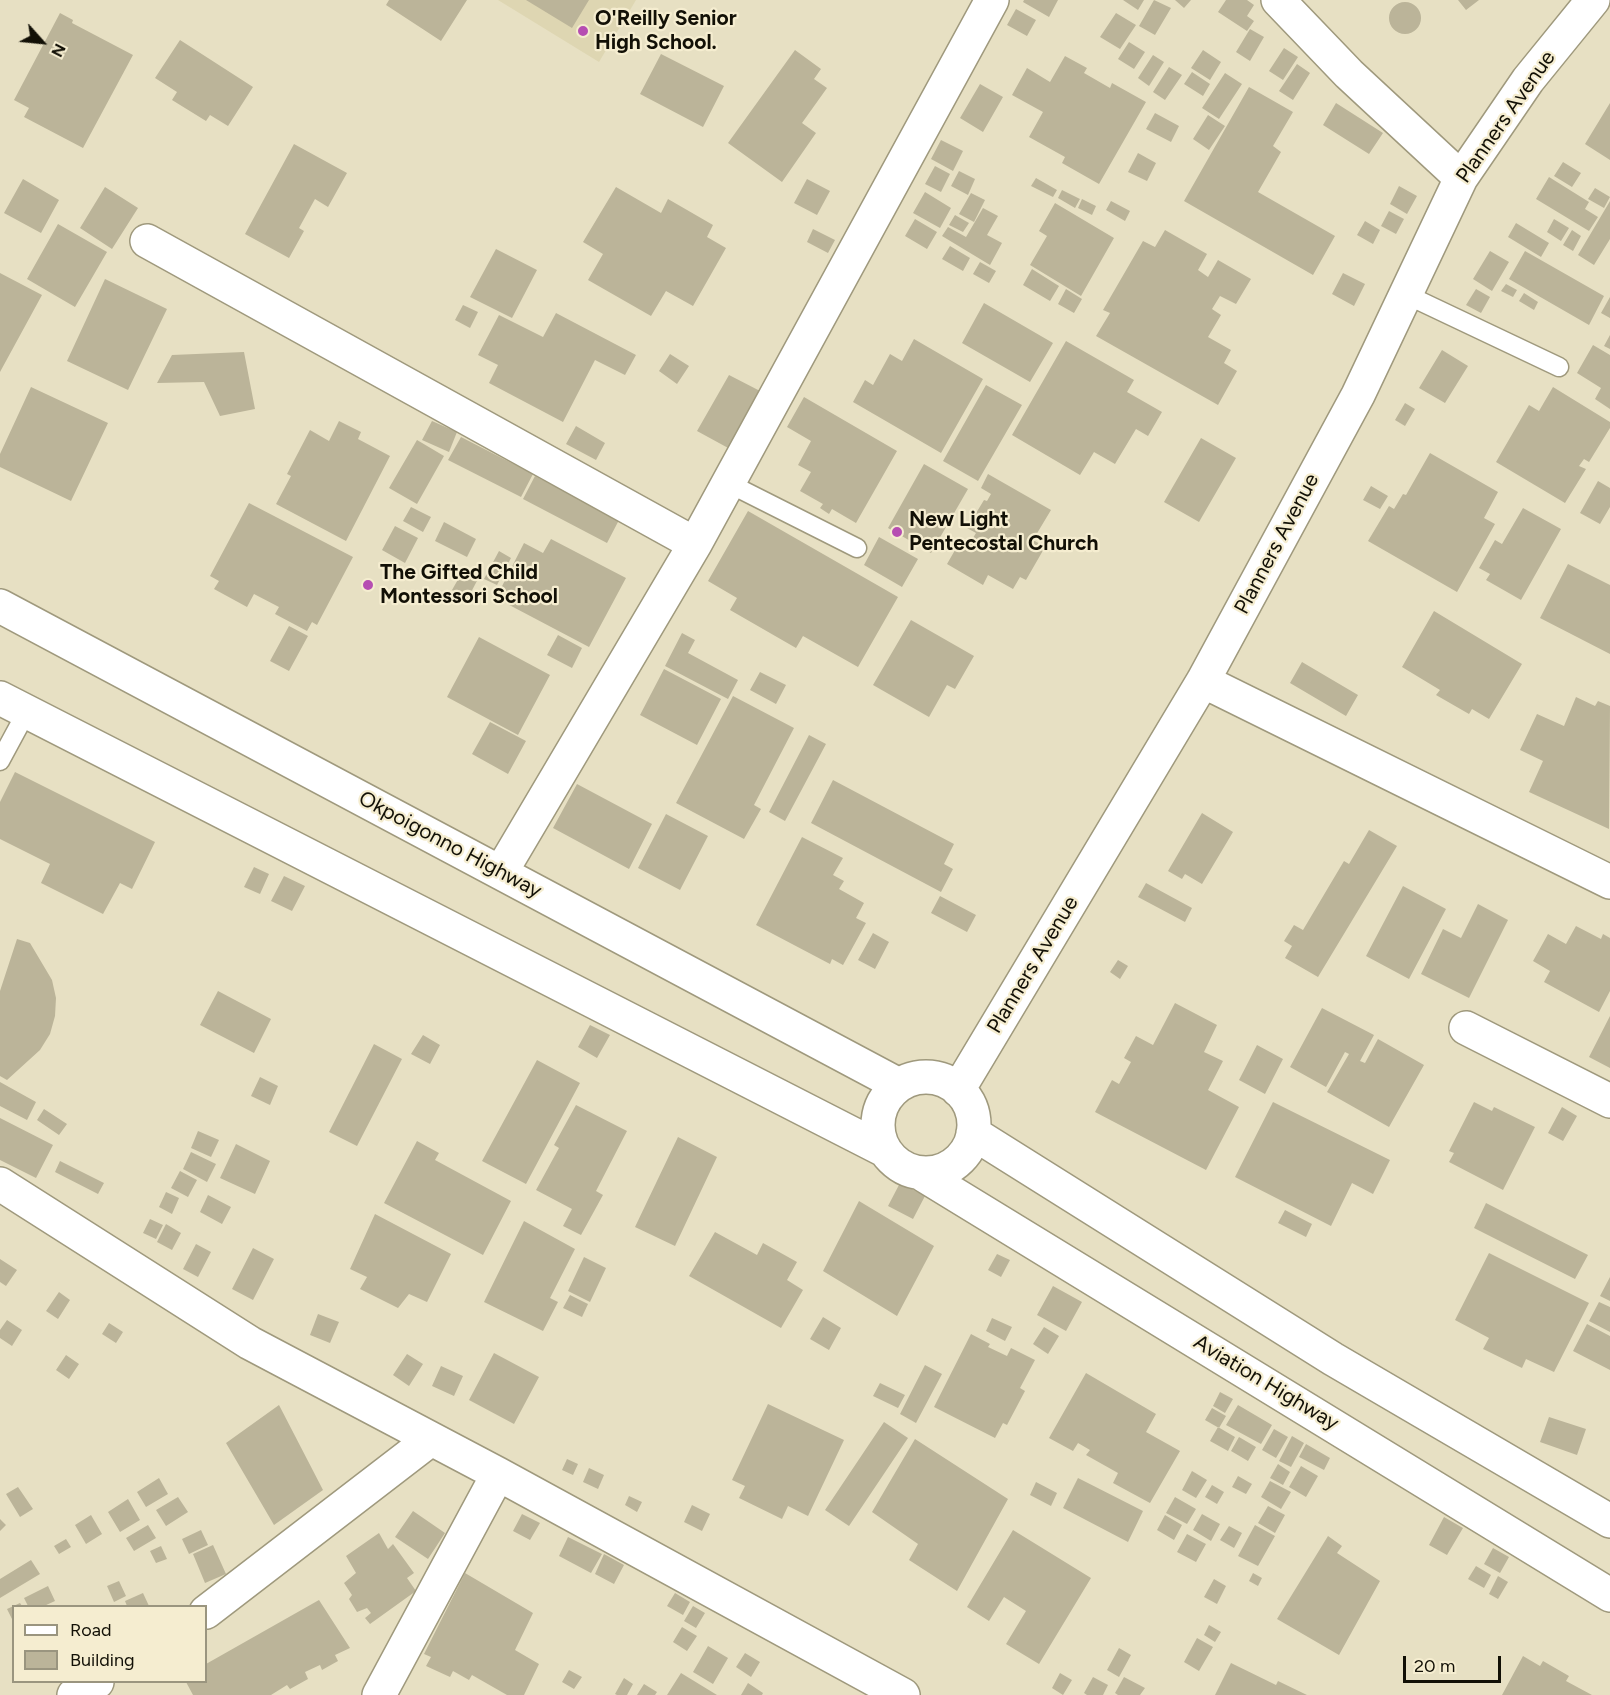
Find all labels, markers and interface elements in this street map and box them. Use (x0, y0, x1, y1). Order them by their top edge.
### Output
place label: O'Reilly Senior High School. (595, 6, 737, 56)
north arrow (12, 12, 72, 72)
marker: O'Reilly Senior High School. (576, 24, 590, 38)
text: N (47, 41, 70, 60)
street label: Planners Avenue (1451, 46, 1561, 188)
street label: Planners Avenue (1229, 469, 1325, 619)
place label: New Light Pentecostal Church (909, 507, 1098, 557)
marker: New Light Pentecostal Church (890, 525, 904, 539)
place label: The Gifted Child Montessori School (380, 560, 558, 610)
marker: The Gifted Child Montessori School (361, 578, 375, 592)
street label: Okpoigonno Highway (354, 786, 546, 904)
street label: Planners Avenue (982, 892, 1084, 1038)
street label: Aviation Highway (1189, 1330, 1343, 1436)
legend (12, 1605, 207, 1683)
text: Road (70, 1619, 111, 1641)
scale bar (1406, 1644, 1504, 1682)
text: Building (70, 1649, 135, 1671)
text: 20 m (1414, 1655, 1455, 1677)

